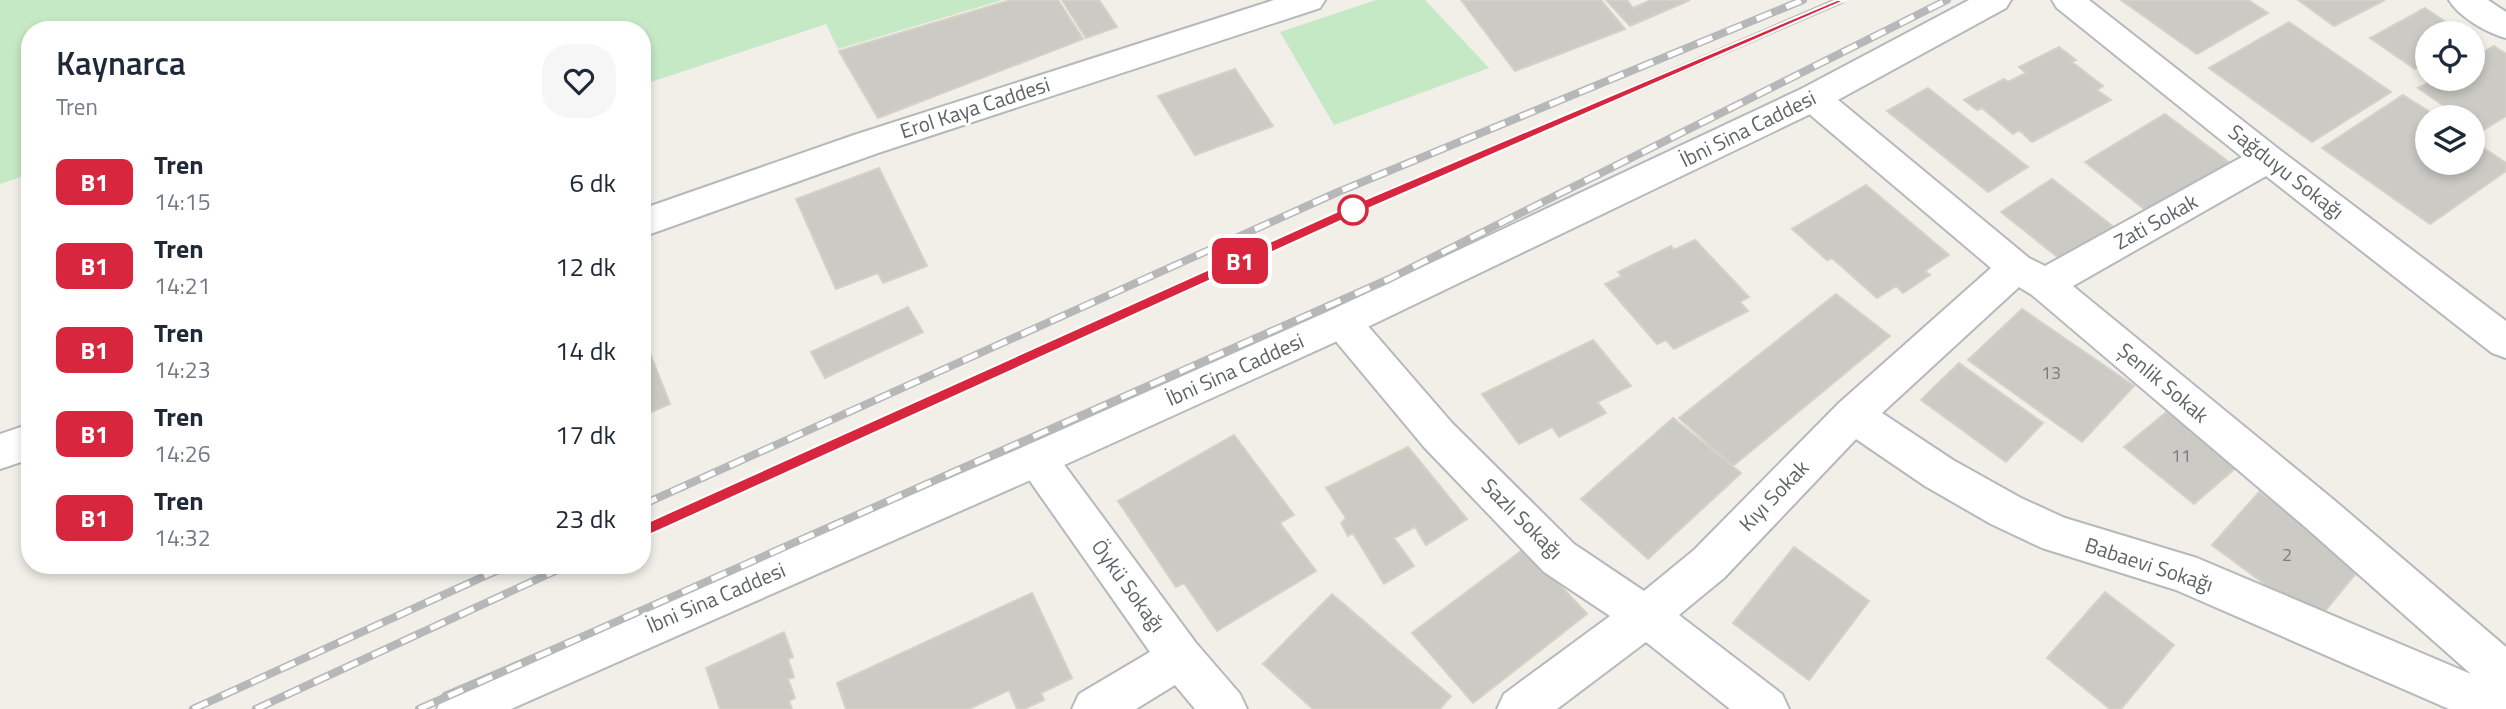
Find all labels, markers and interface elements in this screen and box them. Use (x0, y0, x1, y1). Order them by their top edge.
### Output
map controls (2415, 21, 2485, 175)
button: locate (2415, 21, 2485, 91)
text: Kaynarca (56, 38, 186, 88)
button: heart (542, 44, 616, 118)
street label: Erol Kaya Caddesi (896, 68, 1054, 146)
street label: İbni Sina Caddesi (1674, 81, 1821, 175)
text: Tren (56, 89, 98, 124)
button: layers (2415, 105, 2485, 175)
street label: Sağduyu Sokağı (2222, 116, 2351, 227)
text: Tren (154, 145, 204, 184)
text: 6 dk (570, 163, 616, 202)
text: B1 (80, 164, 109, 200)
text: 14:15 (154, 184, 211, 219)
street label: Zati Sokak (2108, 185, 2203, 257)
unlabelled marker (1338, 195, 1368, 225)
text: Tren (154, 229, 204, 268)
line badge: B1 (1208, 238, 1272, 284)
text: B1 (1226, 243, 1254, 279)
text: 12 dk (555, 247, 616, 286)
text: B1 (80, 248, 109, 284)
text: 14:21 (154, 268, 211, 303)
text: Tren (154, 313, 204, 352)
street label: İbni Sina Caddesi (1160, 324, 1309, 414)
text: 14 dk (555, 331, 616, 370)
text: B1 (80, 332, 109, 368)
street label: Şenlik Sokak (2111, 334, 2216, 430)
text: 14:23 (154, 352, 211, 387)
house number: 13 (2041, 359, 2061, 386)
text: Tren (154, 397, 204, 436)
text: 17 dk (555, 415, 616, 454)
text: B1 (80, 416, 109, 452)
text: 14:26 (154, 436, 211, 471)
house number: 11 (2171, 442, 2191, 469)
street label: Kıyı Sokak (1731, 452, 1816, 538)
street label: Sazlı Sokağı (1475, 470, 1571, 566)
text: Tren (154, 481, 204, 520)
text: 23 dk (555, 499, 616, 538)
text: B1 (80, 500, 109, 536)
text: 14:32 (154, 520, 211, 555)
street label: Babaevi Sokağı (2081, 528, 2218, 600)
street label: Öykü Sokağı (1084, 532, 1174, 639)
house number: 2 (2282, 541, 2292, 568)
street label: İbni Sina Caddesi (641, 553, 790, 641)

